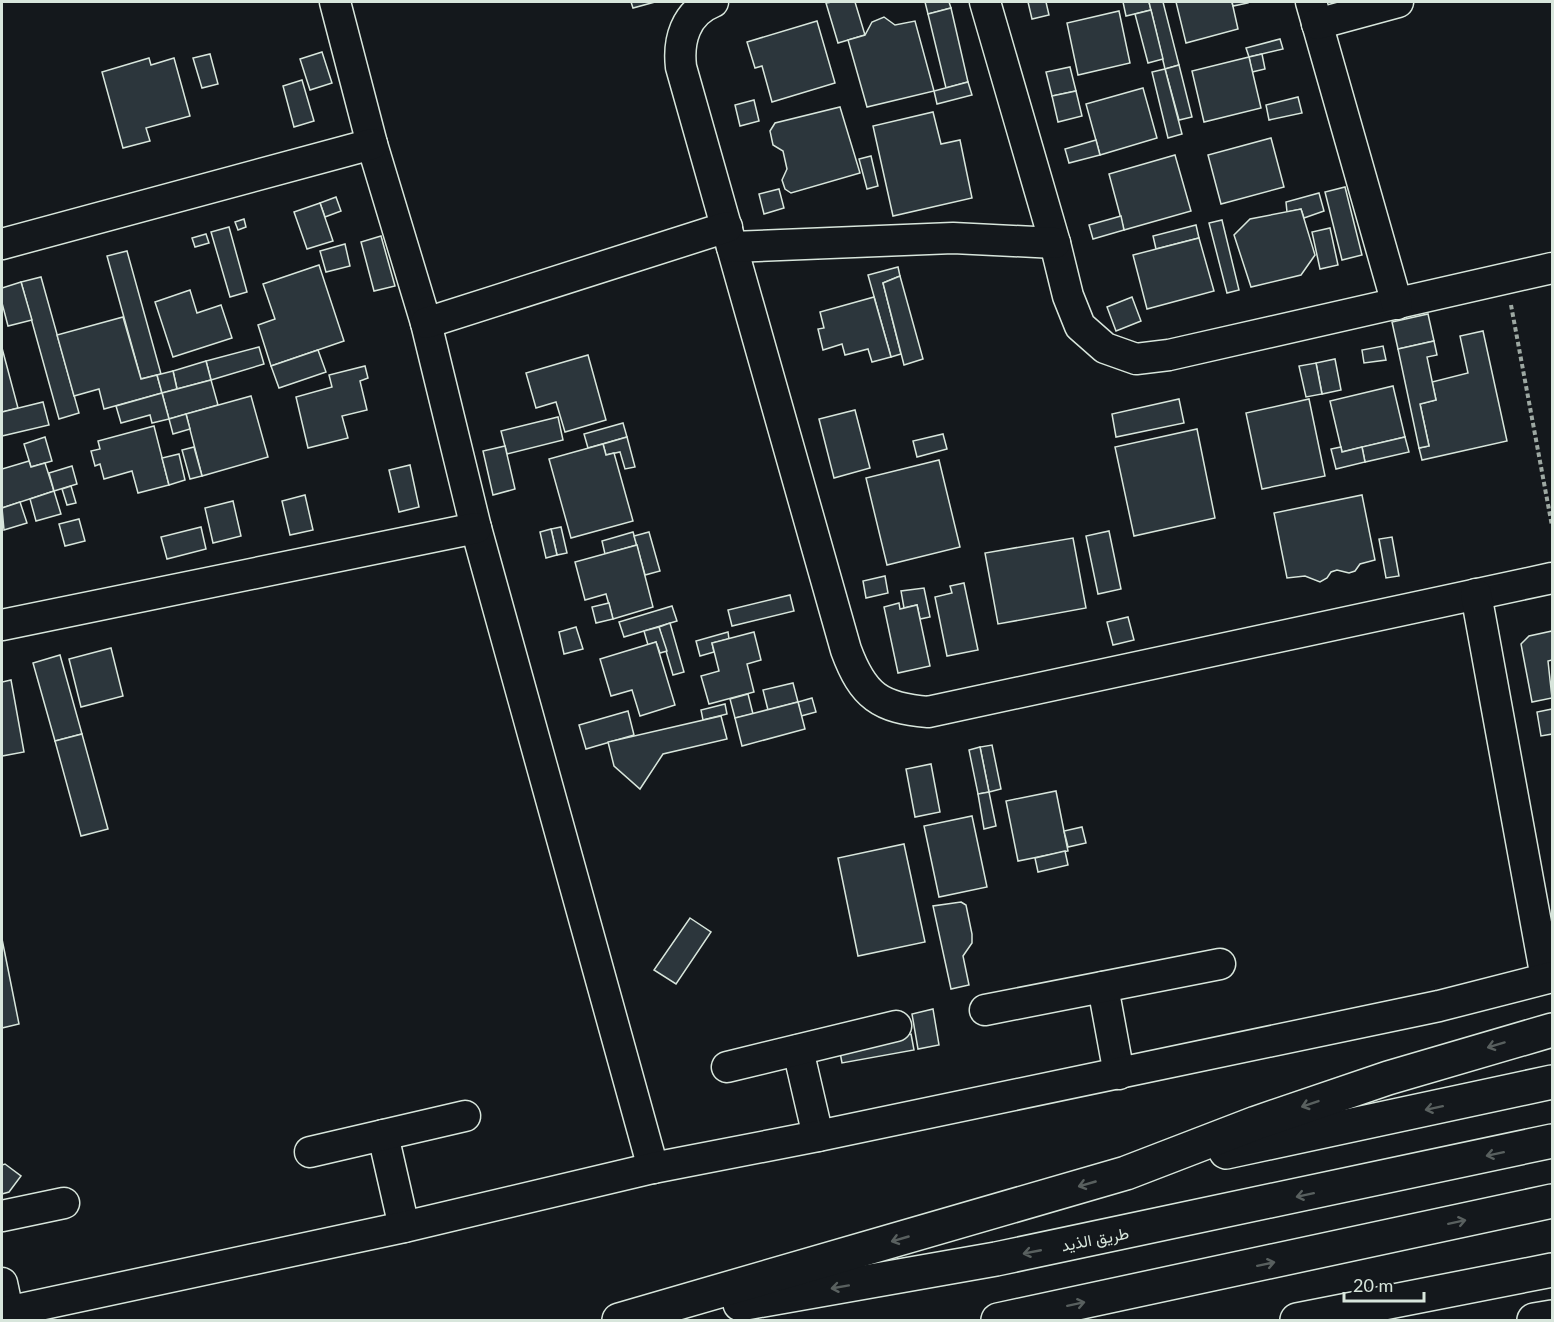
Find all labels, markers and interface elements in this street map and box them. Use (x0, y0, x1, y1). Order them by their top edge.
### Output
one-way arrow (1487, 1040, 1506, 1051)
one-way arrow (1301, 1100, 1320, 1111)
one-way arrow (1425, 1103, 1444, 1114)
one-way arrow (1486, 1148, 1505, 1160)
one-way arrow (1078, 1179, 1097, 1191)
one-way arrow (1295, 1190, 1315, 1201)
one-way arrow (1447, 1215, 1466, 1227)
street label: طريق الذيد (1060, 1223, 1131, 1256)
one-way arrow (891, 1234, 910, 1245)
one-way arrow (1022, 1247, 1042, 1258)
one-way arrow (1256, 1258, 1276, 1269)
scale bar (1344, 1265, 1424, 1303)
text: 20 m (1353, 1274, 1393, 1296)
one-way arrow (831, 1282, 850, 1293)
one-way arrow (1066, 1298, 1085, 1310)

